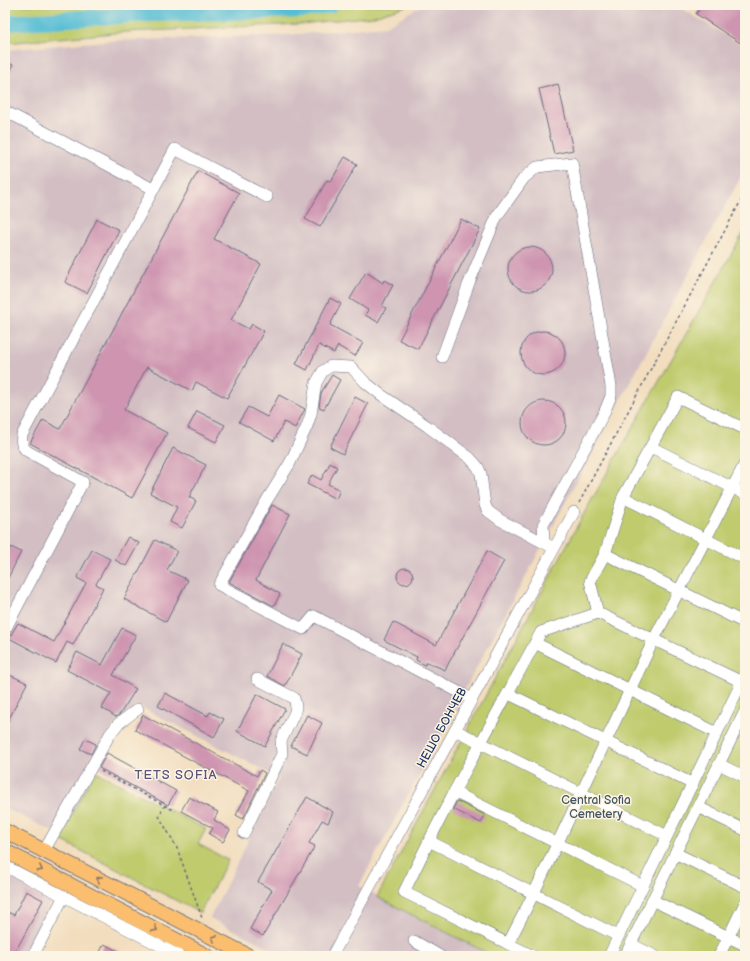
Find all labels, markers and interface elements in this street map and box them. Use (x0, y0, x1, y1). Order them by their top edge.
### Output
street label: НЕШО БОНЧЕВ (414, 685, 470, 771)
district label: TETS SOFIA (135, 767, 217, 783)
park label: Central Sofia Cemetery (561, 793, 631, 822)
one-way arrow (35, 864, 43, 872)
one-way arrow (95, 876, 103, 884)
one-way arrow (151, 924, 158, 932)
one-way arrow (211, 935, 219, 943)

